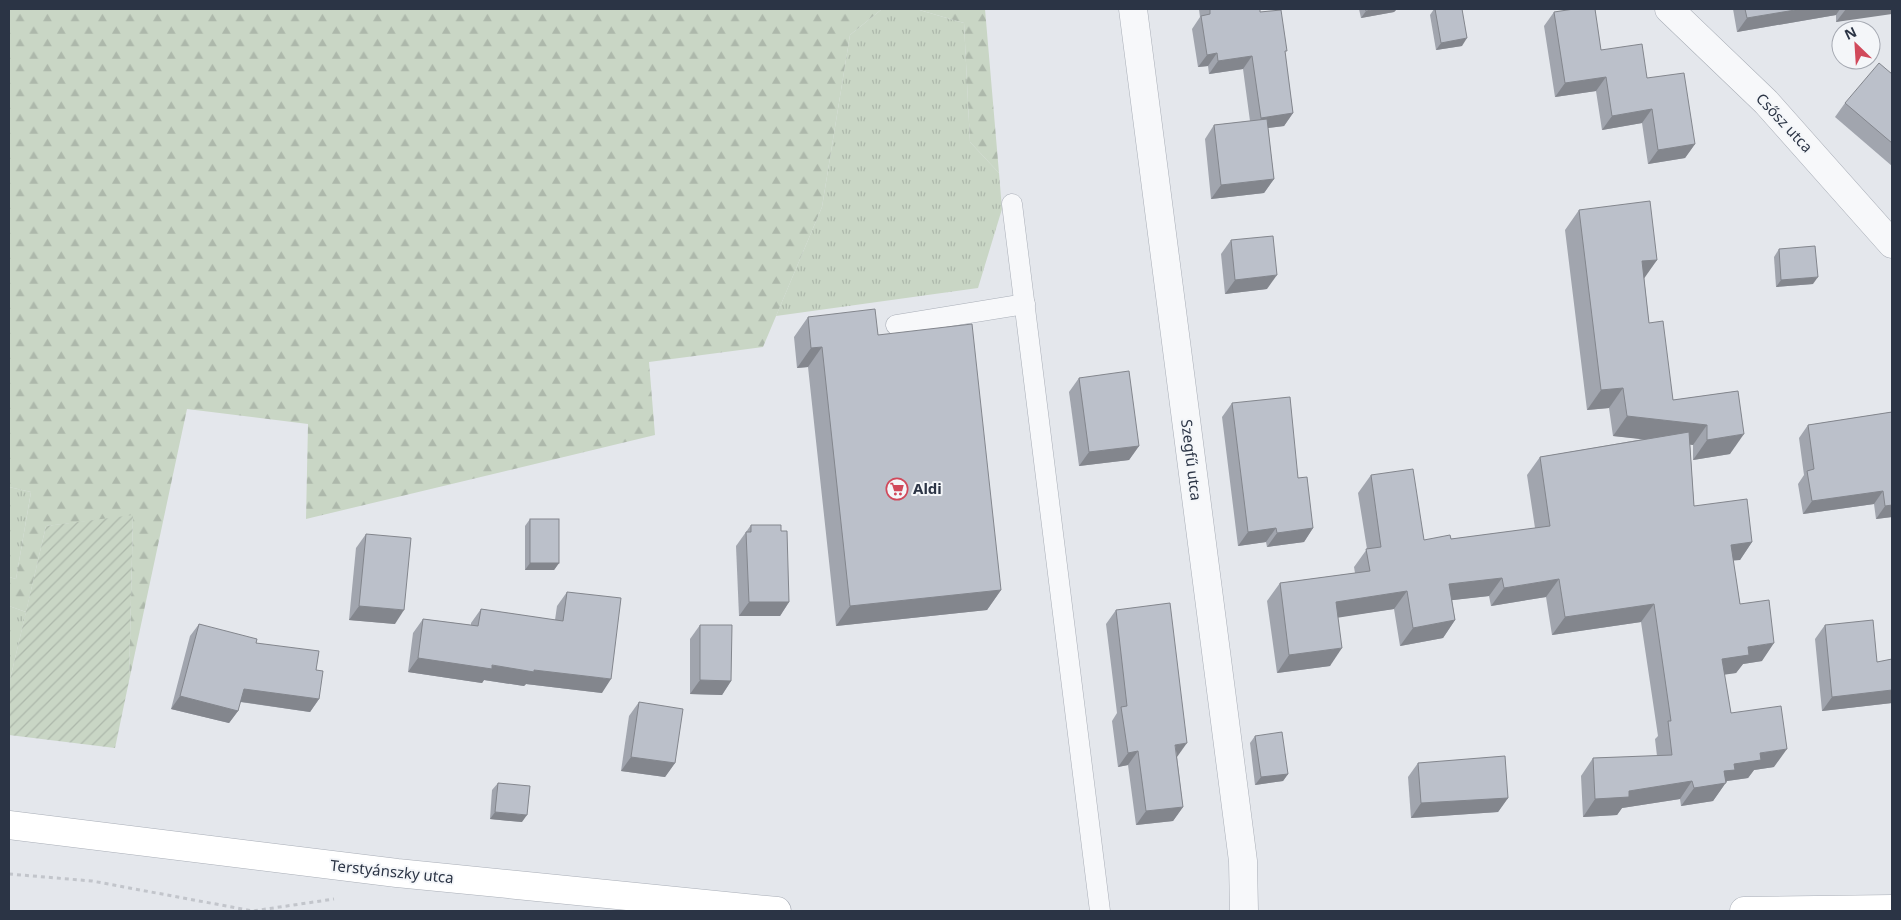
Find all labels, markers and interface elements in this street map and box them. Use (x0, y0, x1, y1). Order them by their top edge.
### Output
north arrow (1831, 20, 1881, 70)
text: N (1841, 22, 1859, 44)
street label: Csősz utca (1752, 88, 1817, 156)
street label: Szegfű utca (1177, 418, 1207, 502)
supermarket icon: Aldi (885, 477, 909, 501)
place label: Aldi (913, 478, 942, 498)
street label: Terstyánszky utca (329, 855, 455, 887)

